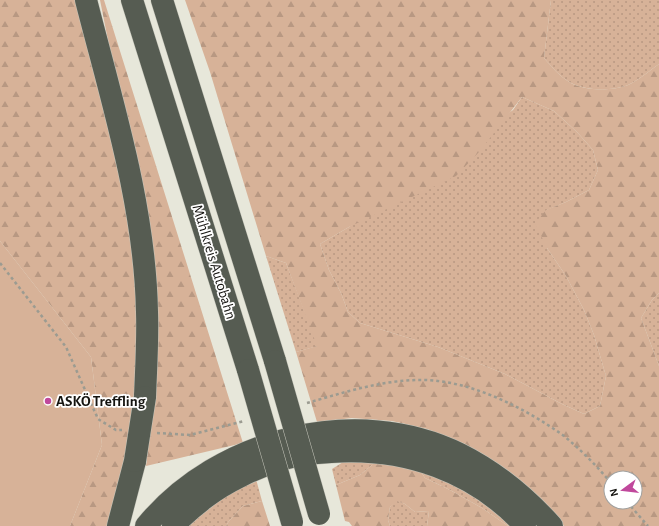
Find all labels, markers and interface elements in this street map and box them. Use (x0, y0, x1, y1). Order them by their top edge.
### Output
street label: Mühlkreis Autobahn (189, 203, 239, 321)
place label: ASKÖ Treffling (56, 393, 146, 409)
marker: ASKÖ Treffling (43, 396, 53, 406)
north arrow (603, 470, 643, 510)
text: N (608, 487, 620, 498)

